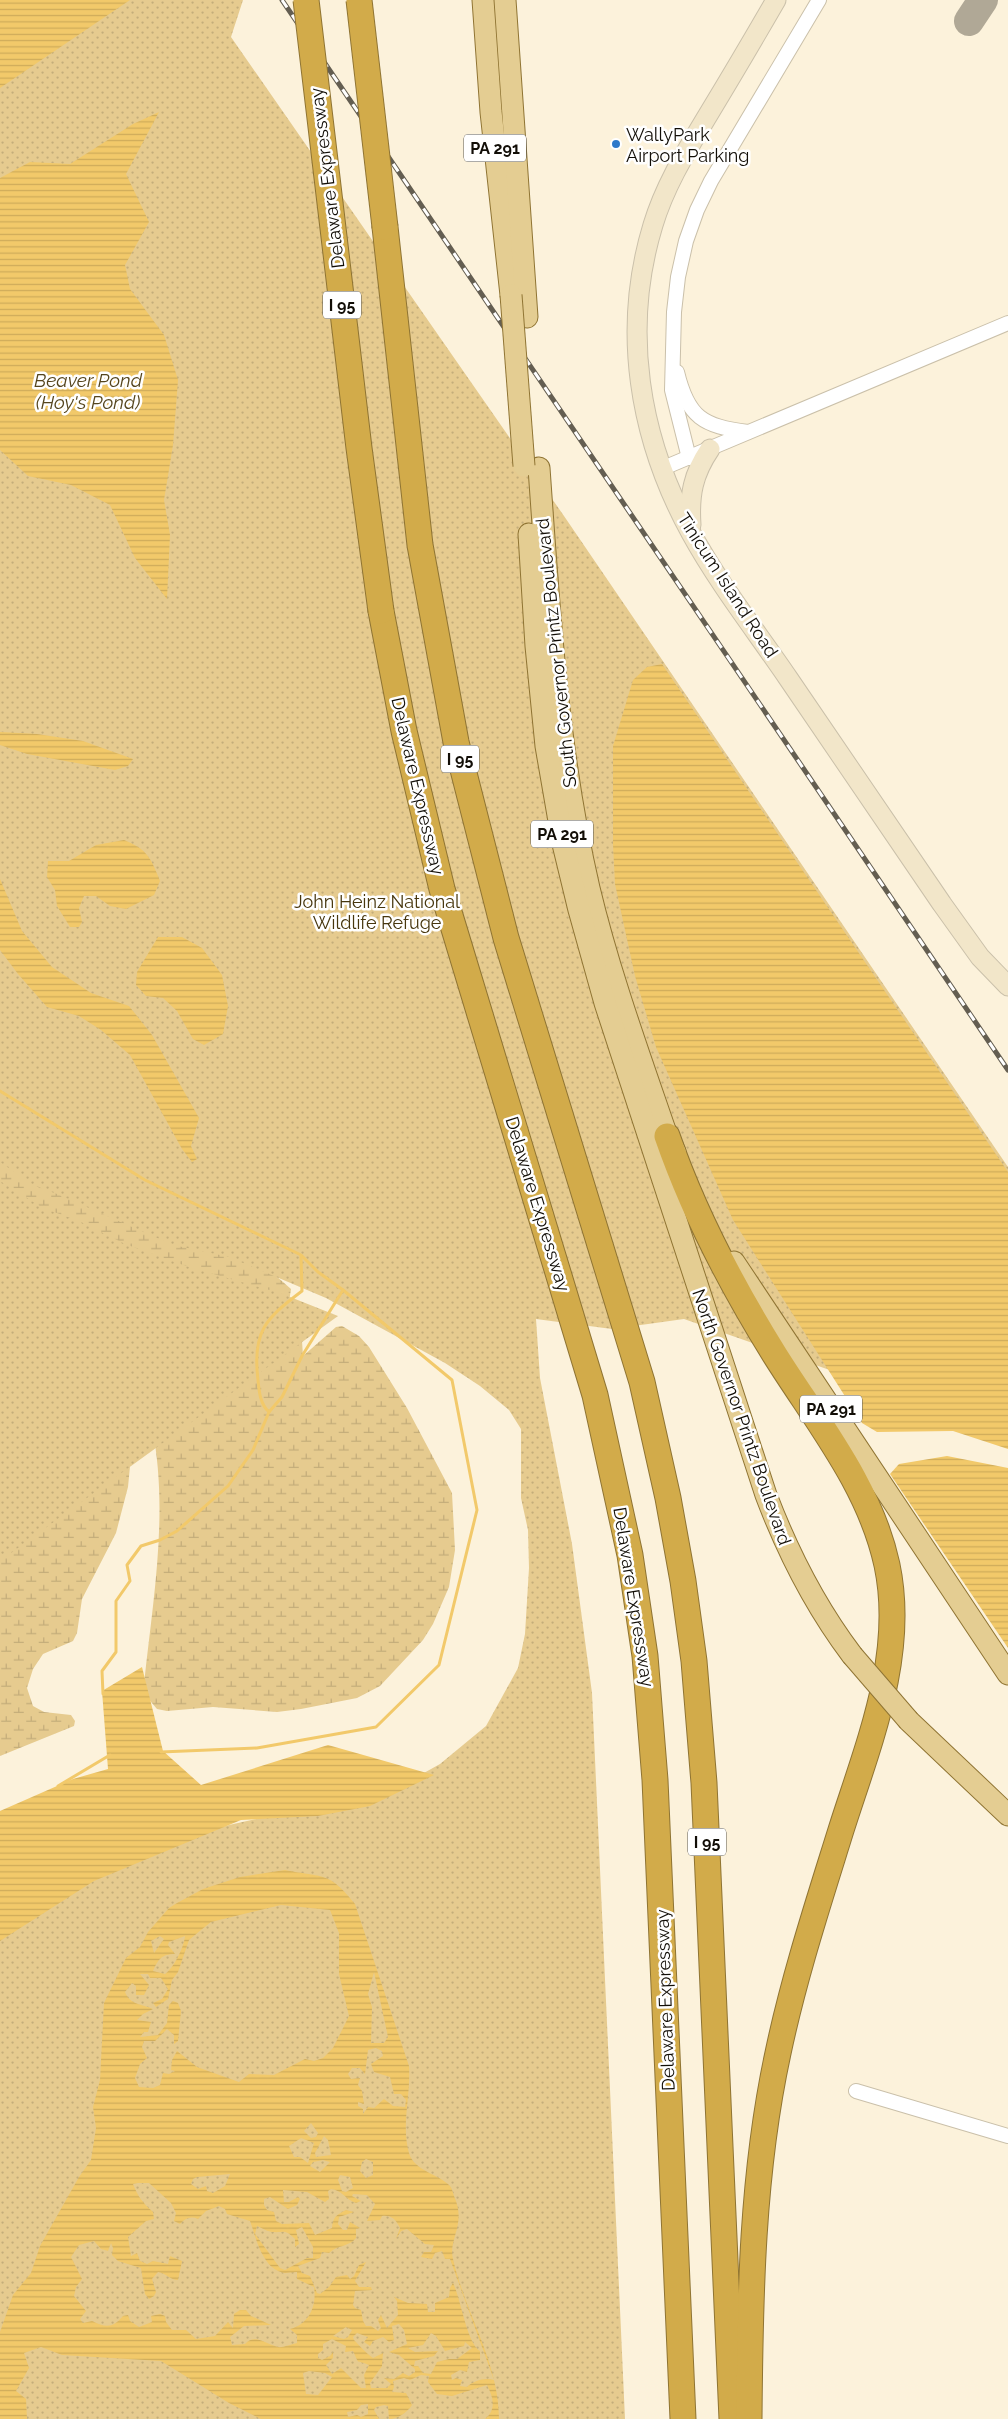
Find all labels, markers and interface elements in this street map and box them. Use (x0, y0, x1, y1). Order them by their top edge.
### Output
street label: Delaware Expressway (305, 86, 349, 270)
place label: WallyPark Airport Parking (626, 124, 749, 166)
road number: PA 291 (464, 134, 526, 162)
marker: WallyPark Airport Parking (610, 138, 622, 150)
road number: I 95 (323, 292, 361, 318)
water label: Beaver Pond (Hoy's Pond) (34, 369, 143, 413)
street label: Tinicum Island Road (673, 509, 783, 661)
street label: South Governor Printz Boulevard (531, 517, 581, 789)
street label: Delaware Expressway (387, 695, 449, 877)
road number: I 95 (441, 746, 479, 772)
road number: PA 291 (531, 821, 593, 848)
park label: John Heinz National Wildlife Refuge (294, 891, 460, 933)
street label: Delaware Expressway (501, 1114, 575, 1294)
street label: North Governor Printz Boulevard (688, 1286, 796, 1548)
road number: PA 291 (800, 1396, 862, 1422)
street label: Delaware Expressway (609, 1506, 659, 1689)
road number: I 95 (688, 1828, 726, 1855)
street label: Delaware Expressway (651, 1909, 679, 2091)

